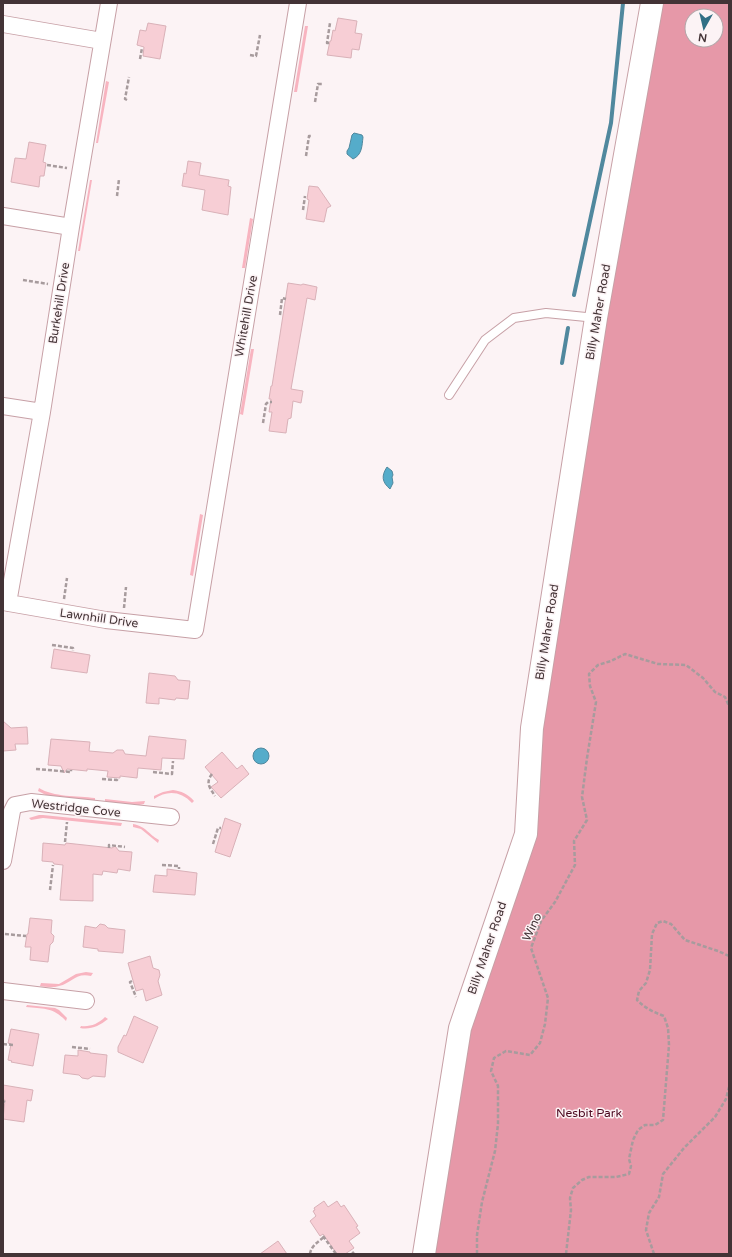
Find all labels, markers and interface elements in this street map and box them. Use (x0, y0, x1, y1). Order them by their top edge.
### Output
north arrow (684, 8, 724, 48)
text: N (697, 30, 708, 44)
street label: Burkehill Drive (46, 261, 72, 345)
street label: Billy Maher Road (583, 263, 613, 361)
street label: Whitehill Drive (232, 274, 260, 358)
street label: Billy Maher Road (532, 583, 562, 681)
street label: Lawnhill Drive (59, 606, 139, 630)
street label: Westridge Cove (31, 796, 122, 820)
street label: Billy Maher Road (465, 900, 509, 996)
street label: Wino (519, 911, 545, 943)
park label: Nesbit Park (556, 1106, 622, 1120)

